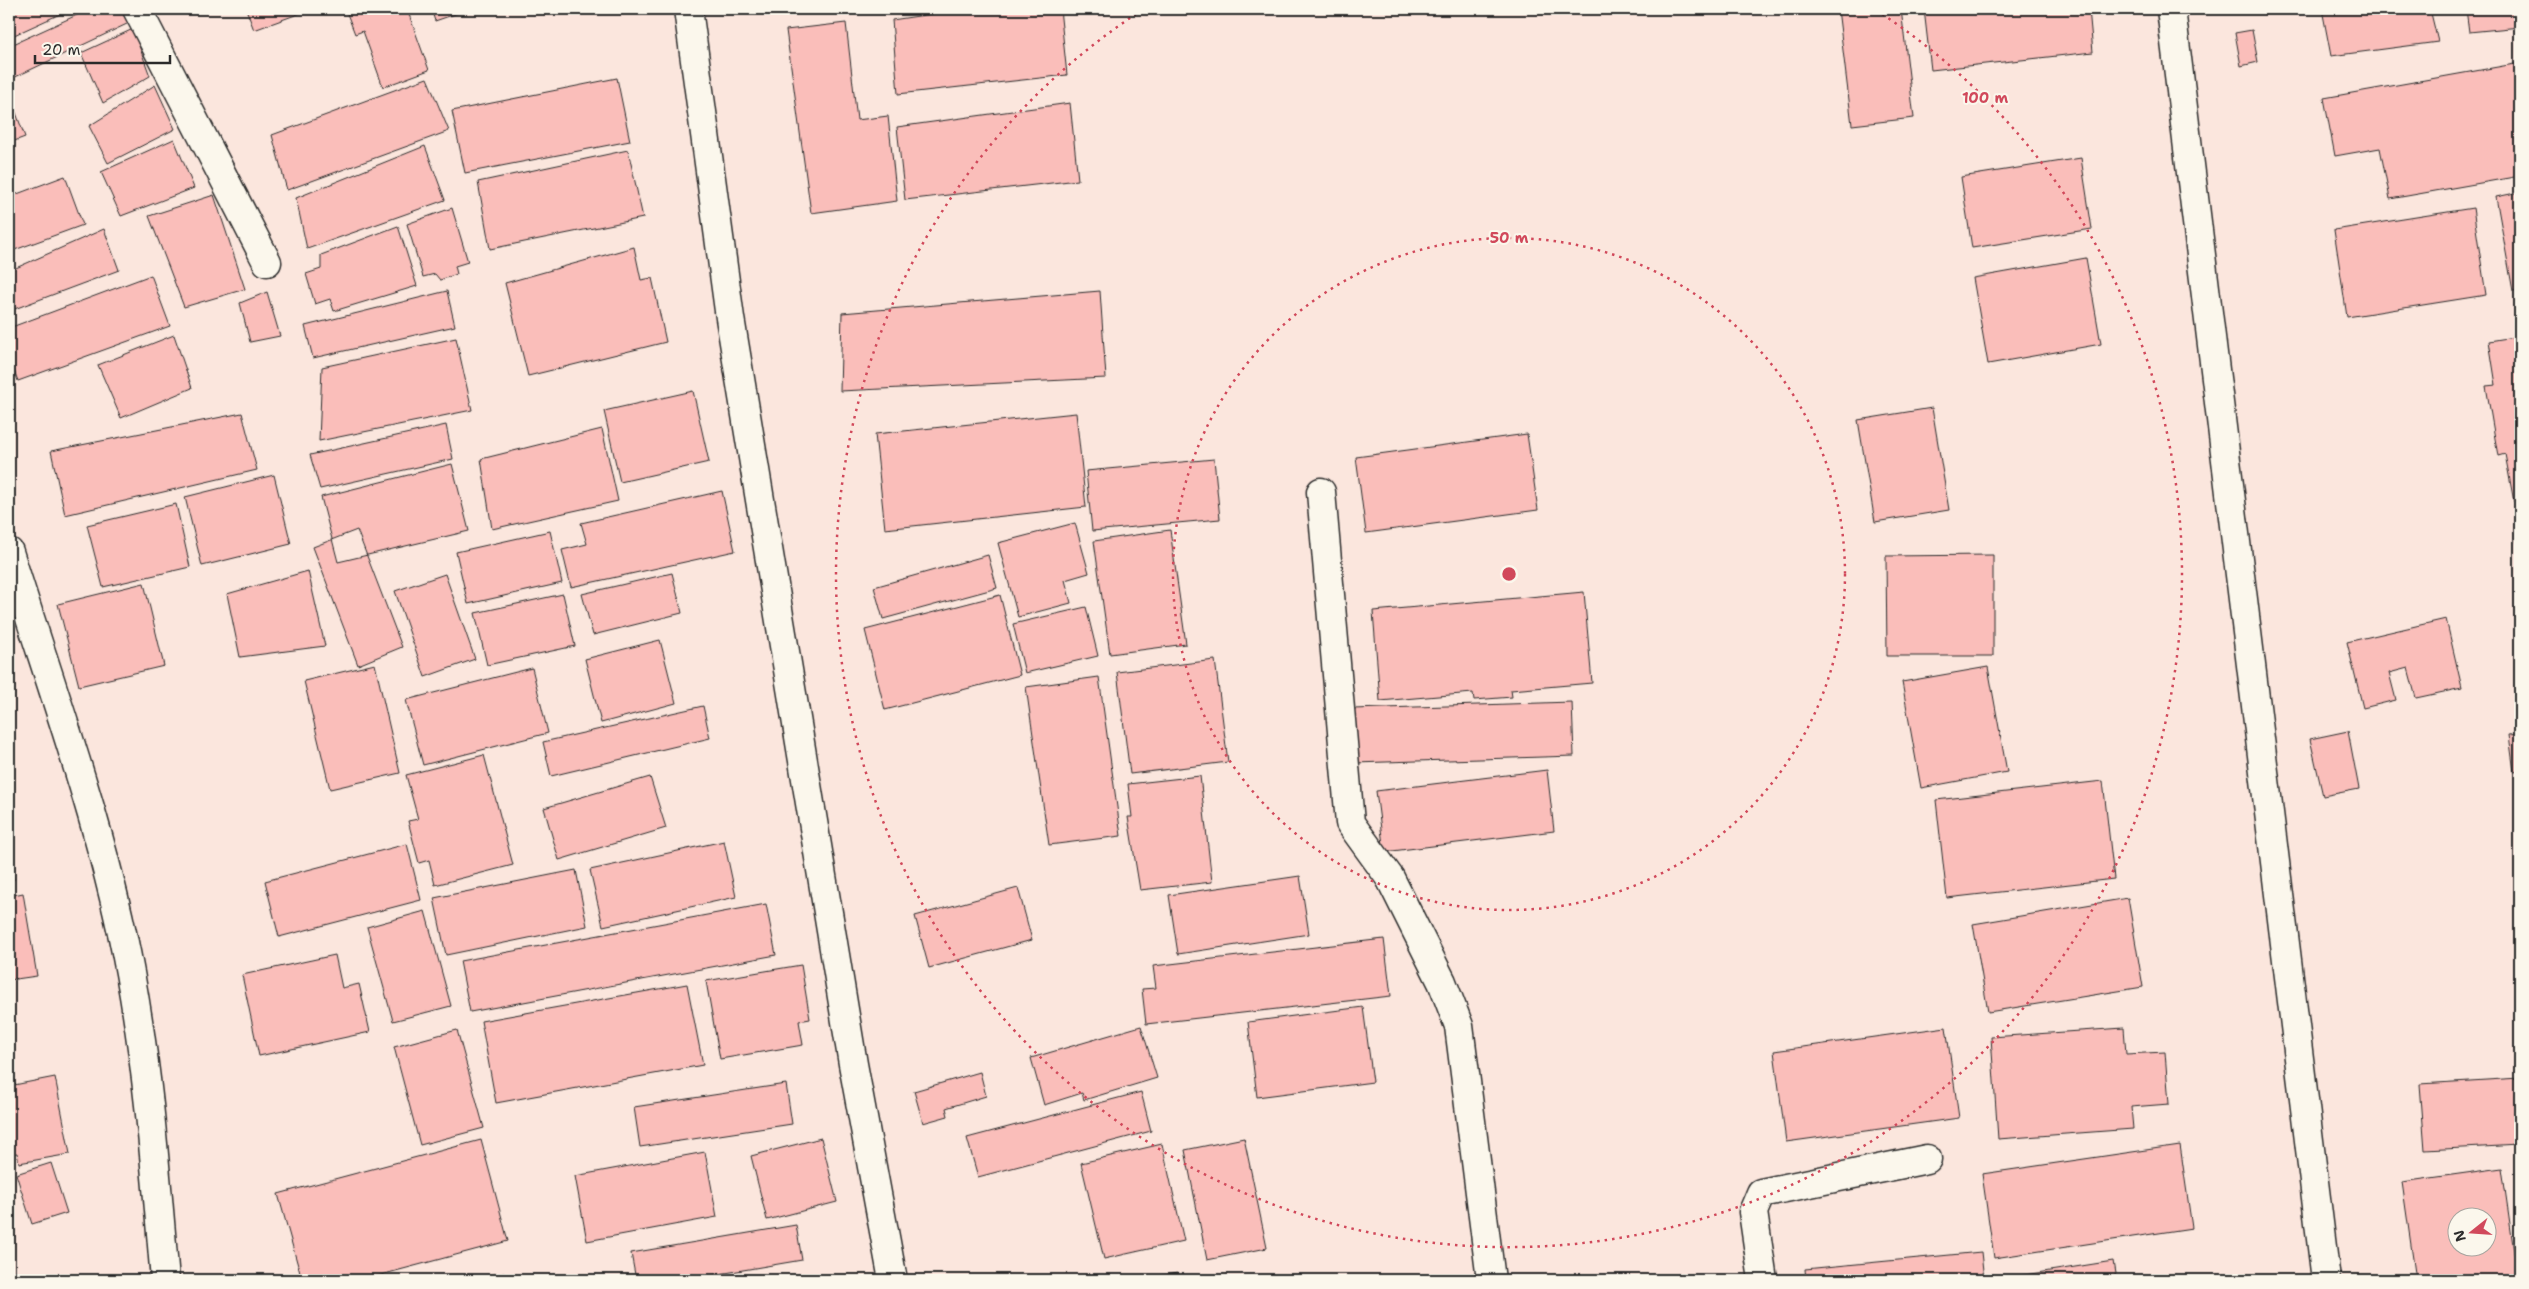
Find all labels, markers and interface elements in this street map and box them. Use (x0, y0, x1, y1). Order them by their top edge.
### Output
scale bar (35, 32, 170, 64)
text: 20 m (42, 40, 81, 60)
text: 100 m (1962, 88, 2008, 108)
text: 50 m (1490, 228, 1529, 248)
centre of rings (1500, 565, 1518, 583)
north arrow (2446, 1206, 2496, 1256)
text: N (2449, 1228, 2470, 1244)

